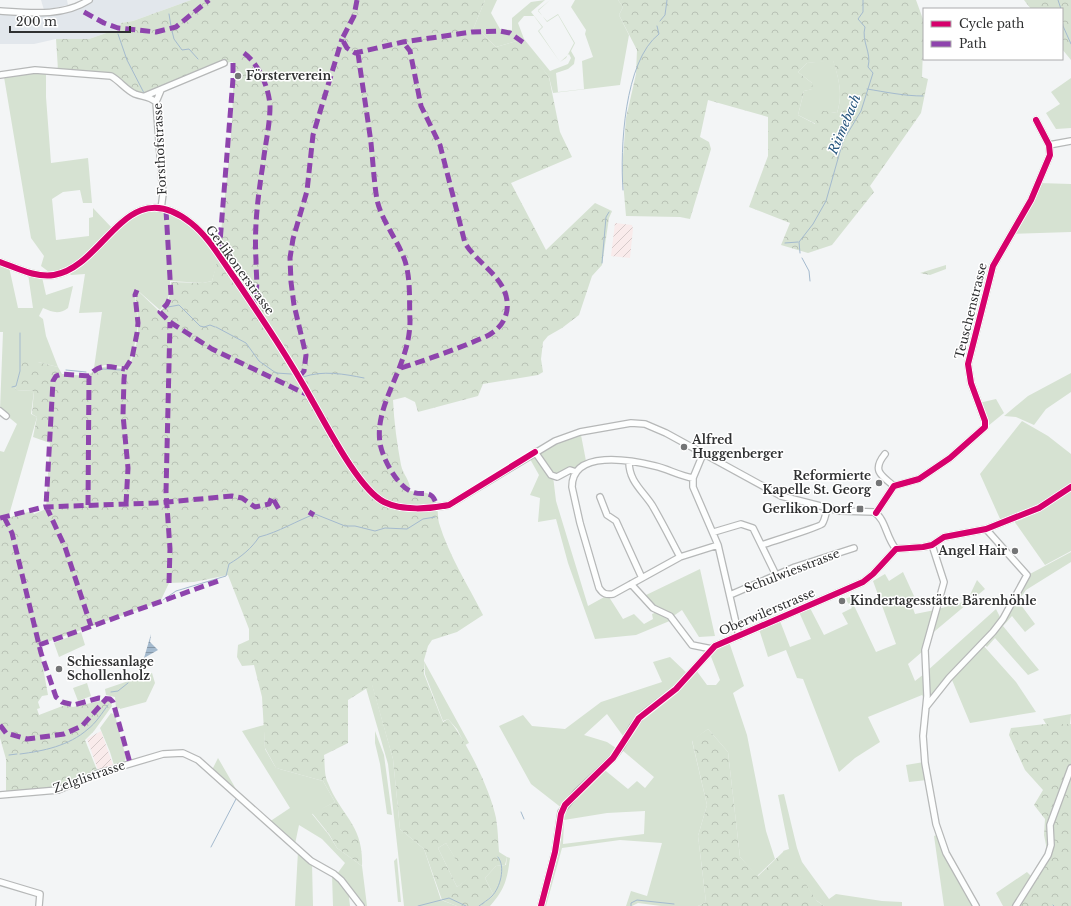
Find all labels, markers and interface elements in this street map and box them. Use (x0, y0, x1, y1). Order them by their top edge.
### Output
scale bar (10, 8, 130, 34)
legend (923, 8, 1063, 60)
text: 200 m (16, 14, 57, 29)
text: Cycle path (959, 16, 1024, 31)
text: Path (959, 36, 987, 51)
place label: Försterverein (246, 68, 331, 83)
marker: Försterverein (233, 71, 243, 81)
water label: Riimebach (824, 92, 865, 158)
street label: Forsthofstrasse (150, 102, 169, 195)
street label: Gerlikonerstrasse (203, 222, 278, 317)
street label: Teuschenstrasse (951, 261, 990, 361)
place label: Alfred Huggenberger (691, 432, 783, 461)
marker: Alfred Huggenberger (679, 442, 689, 452)
place label: Reformierte Kapelle St. Georg (763, 468, 872, 497)
marker: Reformierte Kapelle St. Georg (874, 478, 884, 488)
place label: Gerlikon Dorf (762, 501, 854, 516)
marker: Gerlikon Dorf (855, 504, 865, 514)
place label: Angel Hair (937, 543, 1007, 558)
street label: Schulwiesstrasse (742, 545, 842, 596)
marker: Angel Hair (1010, 546, 1020, 556)
street label: Oberwilerstrasse (717, 585, 817, 639)
place label: Kindertagesstätte Bärenhöhle (850, 593, 1036, 608)
marker: Kindertagesstätte Bärenhöhle (837, 596, 847, 606)
place label: Schiessanlage Schollenholz (67, 654, 154, 683)
marker: Schiessanlage Schollenholz (54, 664, 64, 674)
street label: Zelglistrasse (51, 757, 127, 796)

